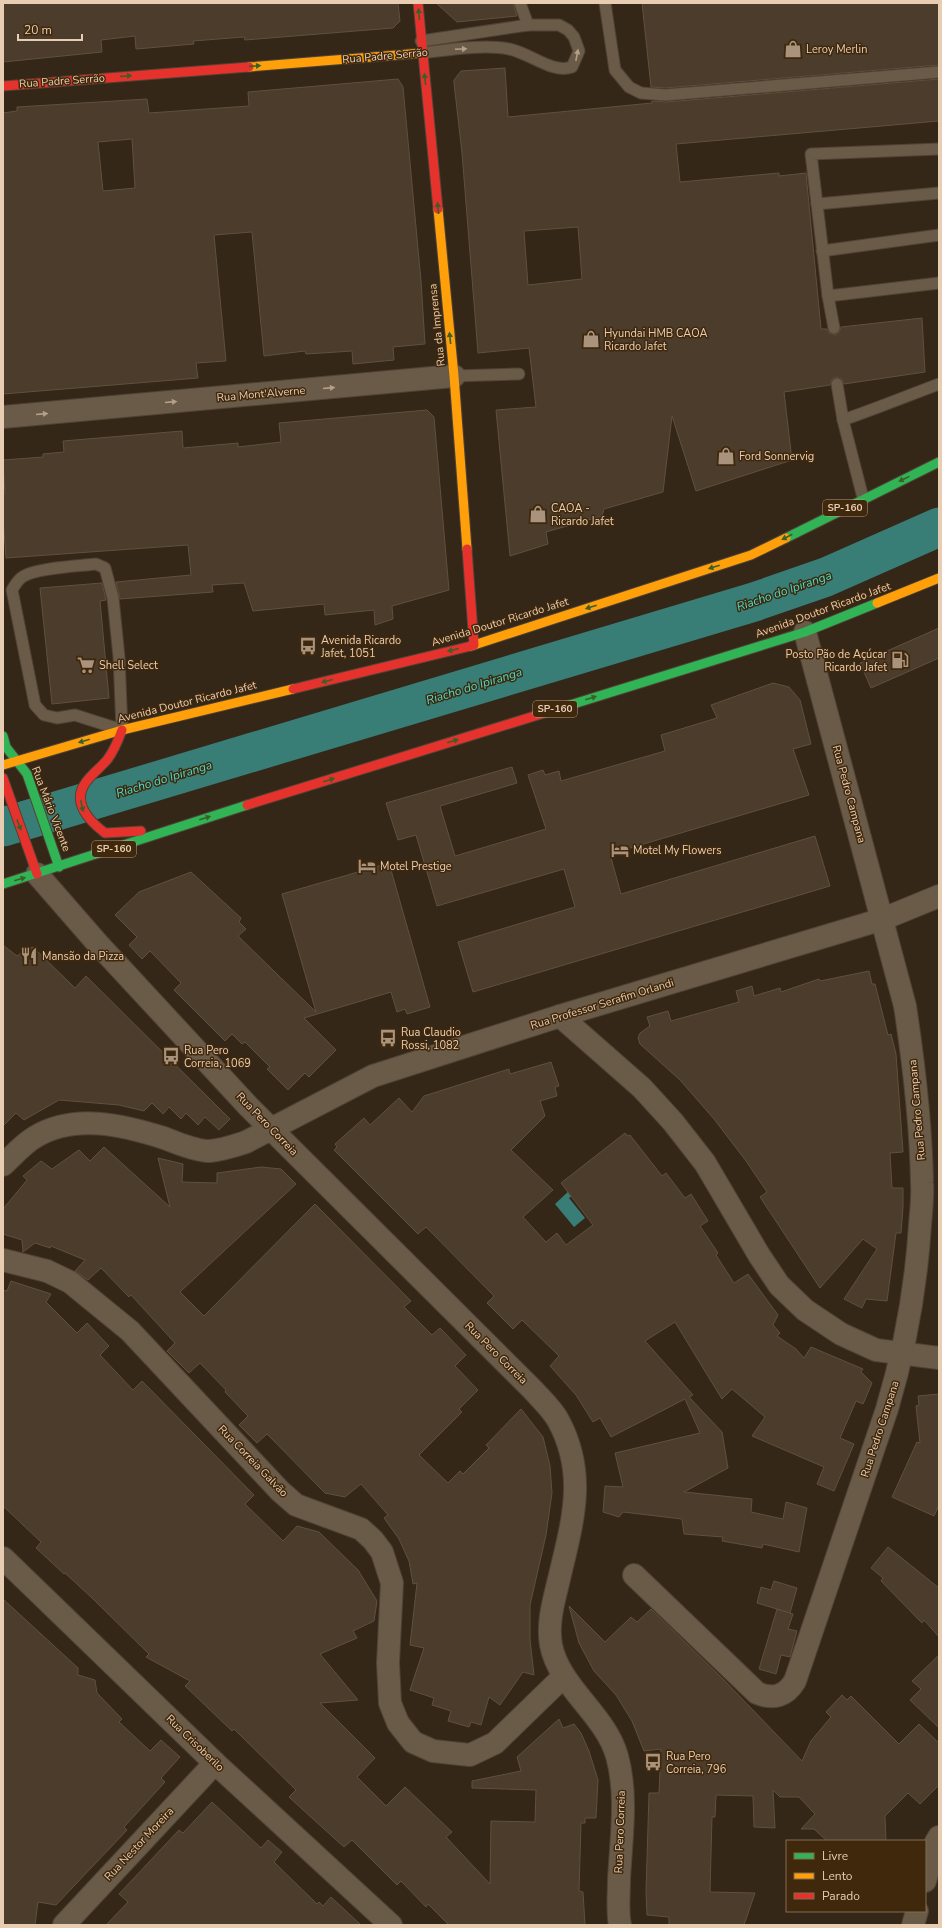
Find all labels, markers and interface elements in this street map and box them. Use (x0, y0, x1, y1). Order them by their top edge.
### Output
one-way arrow (416, 8, 422, 20)
scale bar (18, 16, 82, 42)
text: 20 m (24, 22, 52, 38)
shop icon: Leroy Merlin (783, 39, 803, 59)
place label: Leroy Merlin (806, 42, 867, 57)
street label: Rua Padre Serrão (341, 45, 429, 67)
one-way arrow (455, 46, 467, 53)
one-way arrow (574, 48, 580, 61)
one-way arrow (249, 63, 261, 70)
street label: Rua Padre Serrão (19, 71, 105, 91)
one-way arrow (120, 73, 132, 80)
one-way arrow (422, 73, 428, 85)
one-way arrow (434, 202, 441, 214)
street label: Rua da Imprensa (425, 283, 449, 367)
place label: Hyundai HMB CAOA Ricardo Jafet (604, 326, 708, 354)
shop icon: Hyundai HMB CAOA Ricardo Jafet (581, 329, 601, 349)
one-way arrow (447, 332, 453, 344)
street label: Rua Mont'Alverne (216, 383, 306, 405)
one-way arrow (323, 384, 335, 391)
one-way arrow (165, 399, 177, 405)
one-way arrow (36, 410, 48, 417)
shop icon: Ford Sonnervig (716, 446, 736, 466)
place label: Ford Sonnervig (739, 449, 814, 464)
one-way arrow (898, 476, 910, 482)
road number: SP-160 (823, 500, 867, 516)
place label: CAOA - Ricardo Jafet (551, 501, 614, 529)
shop icon: CAOA - Ricardo Jafet (528, 504, 548, 524)
one-way arrow (782, 533, 793, 540)
one-way arrow (708, 564, 720, 570)
water label: Riacho do Ipiranga (734, 567, 834, 615)
street label: Avenida Doutor Ricardo Jafet (753, 578, 893, 641)
street label: Avenida Doutor Ricardo Jafet (430, 594, 571, 650)
one-way arrow (584, 604, 596, 610)
place label: Avenida Ricardo Jafet, 1051 (320, 633, 401, 661)
bus stop icon: Avenida Ricardo Jafet, 1051 (298, 636, 318, 656)
one-way arrow (447, 647, 459, 653)
place label: Posto Pão de Açúcar Ricardo Jafet (786, 647, 887, 675)
fuel station icon: Posto Pão de Açúcar Ricardo Jafet (890, 650, 910, 670)
supermarket icon: Shell Select (76, 655, 96, 675)
place label: Shell Select (99, 658, 158, 673)
water label: Riacho do Ipiranga (424, 664, 524, 708)
street label: Avenida Doutor Ricardo Jafet (116, 677, 258, 727)
one-way arrow (321, 678, 333, 684)
one-way arrow (585, 695, 597, 701)
road number: SP-160 (533, 701, 577, 717)
one-way arrow (78, 738, 90, 744)
one-way arrow (448, 738, 460, 744)
street label: Rua Pedro Campana (829, 743, 869, 845)
water label: Riacho do Ipiranga (114, 757, 214, 801)
street label: Rua Mário Vicente (28, 764, 74, 854)
one-way arrow (323, 776, 335, 782)
one-way arrow (79, 799, 85, 812)
one-way arrow (199, 815, 211, 821)
one-way arrow (17, 819, 23, 831)
hotel icon: Motel My Flowers (610, 840, 630, 860)
road number: SP-160 (92, 841, 136, 857)
place label: Motel My Flowers (633, 843, 722, 858)
hotel icon: Motel Prestige (357, 856, 377, 876)
place label: Motel Prestige (380, 859, 452, 874)
one-way arrow (15, 876, 27, 882)
restaurant icon: Mansão da Pizza (19, 946, 39, 966)
place label: Mansão da Pizza (42, 949, 124, 964)
street label: Rua Professor Serafim Orlandi (528, 975, 676, 1033)
place label: Rua Claudio Rossi, 1082 (401, 1025, 461, 1053)
bus stop icon: Rua Claudio Rossi, 1082 (378, 1028, 398, 1048)
place label: Rua Pero Correia, 1069 (184, 1043, 251, 1071)
bus stop icon: Rua Pero Correia, 1069 (161, 1046, 181, 1066)
street label: Rua Pedro Campana (905, 1059, 929, 1161)
street label: Rua Pero Correia (233, 1089, 301, 1159)
street label: Rua Pero Correia (461, 1318, 531, 1388)
street label: Rua Pedro Campana (857, 1379, 903, 1479)
street label: Rua Correia Galvão (215, 1422, 291, 1500)
street label: Rua Crisoberilo (163, 1711, 227, 1775)
place label: Rua Pero Correia, 796 (666, 1749, 727, 1777)
bus stop icon: Rua Pero Correia, 796 (643, 1752, 663, 1772)
street label: Rua Pero Correia (611, 1790, 629, 1874)
street label: Rua Nestor Moreira (101, 1804, 177, 1884)
legend (786, 1840, 926, 1912)
text: Livre (822, 1848, 848, 1864)
text: Lento (822, 1868, 853, 1884)
text: Parado (822, 1888, 860, 1904)

